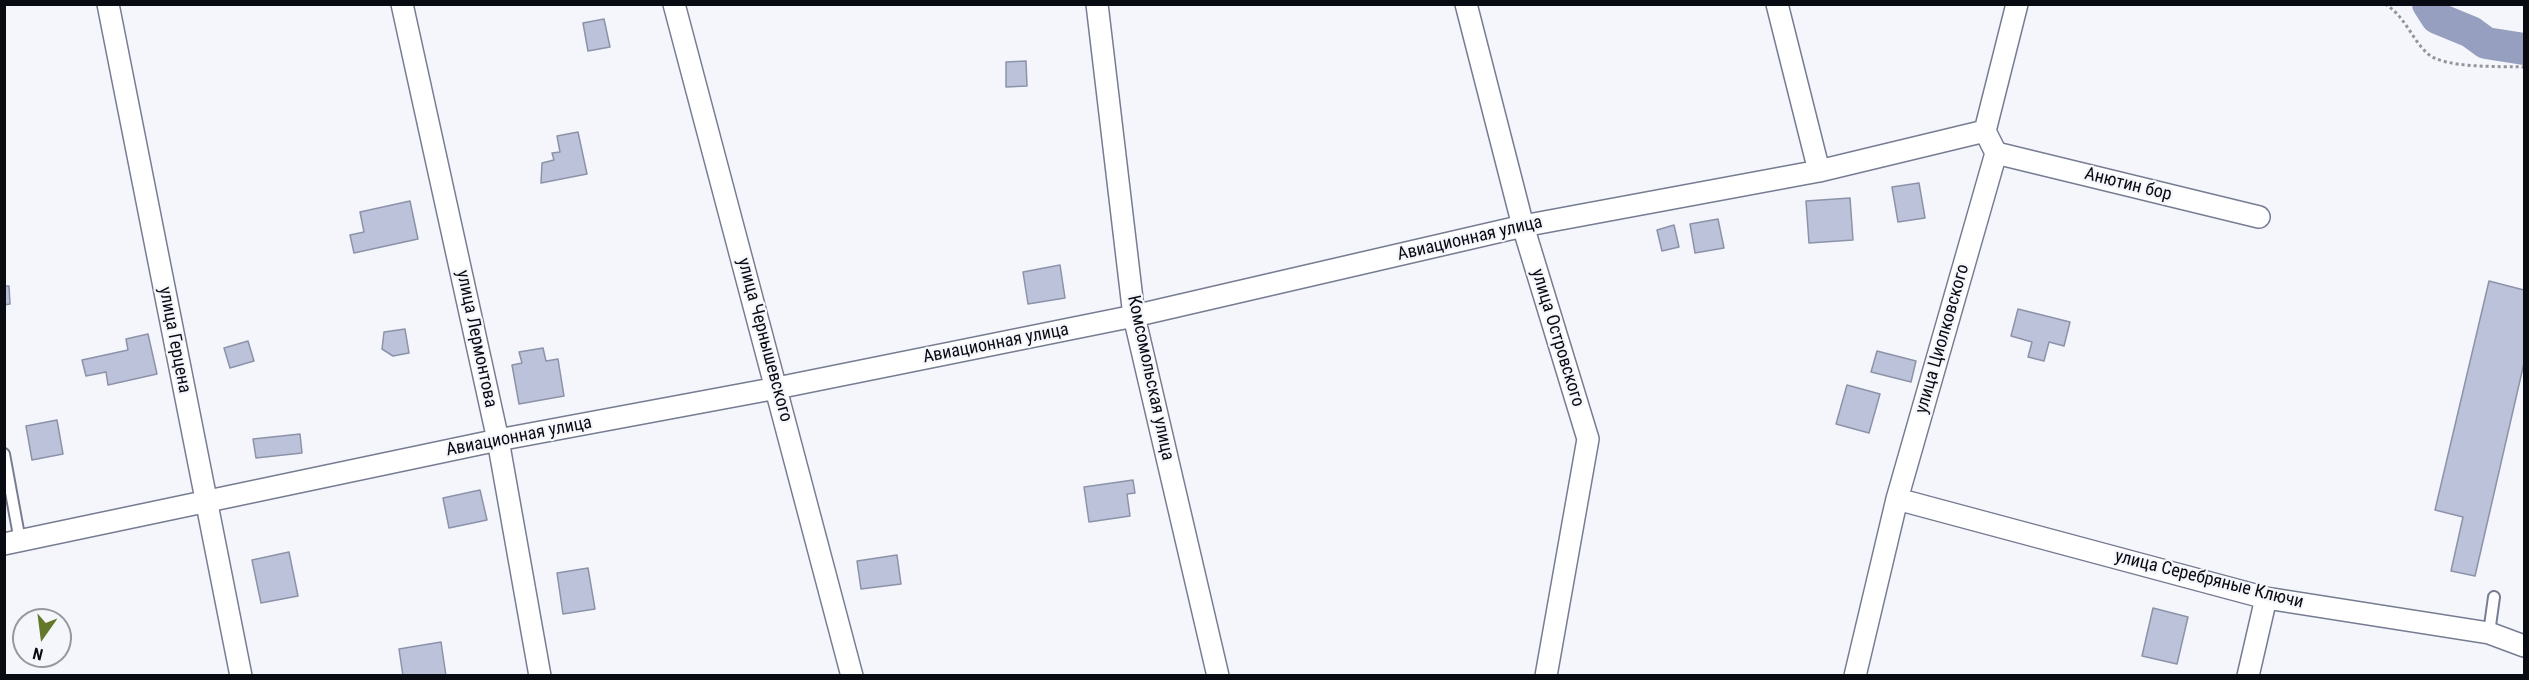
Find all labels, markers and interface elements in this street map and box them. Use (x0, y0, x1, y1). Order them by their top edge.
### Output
street label: Анютин бор (2082, 164, 2174, 206)
street label: Авиационная улица (1395, 212, 1545, 266)
street label: улица Чернышевского (732, 256, 796, 424)
street label: улица Циолковского (1911, 262, 1975, 416)
street label: улица Островского (1526, 267, 1588, 409)
street label: улица Лермонтова (451, 268, 501, 410)
street label: улица Герцена (153, 285, 195, 395)
street label: Комсомольская улица (1122, 294, 1178, 462)
street label: Авиационная улица (921, 319, 1071, 369)
street label: Авиационная улица (444, 412, 594, 462)
street label: улица Серебряные Ключи (2112, 546, 2306, 614)
north arrow (12, 608, 72, 668)
text: N (31, 644, 45, 664)

